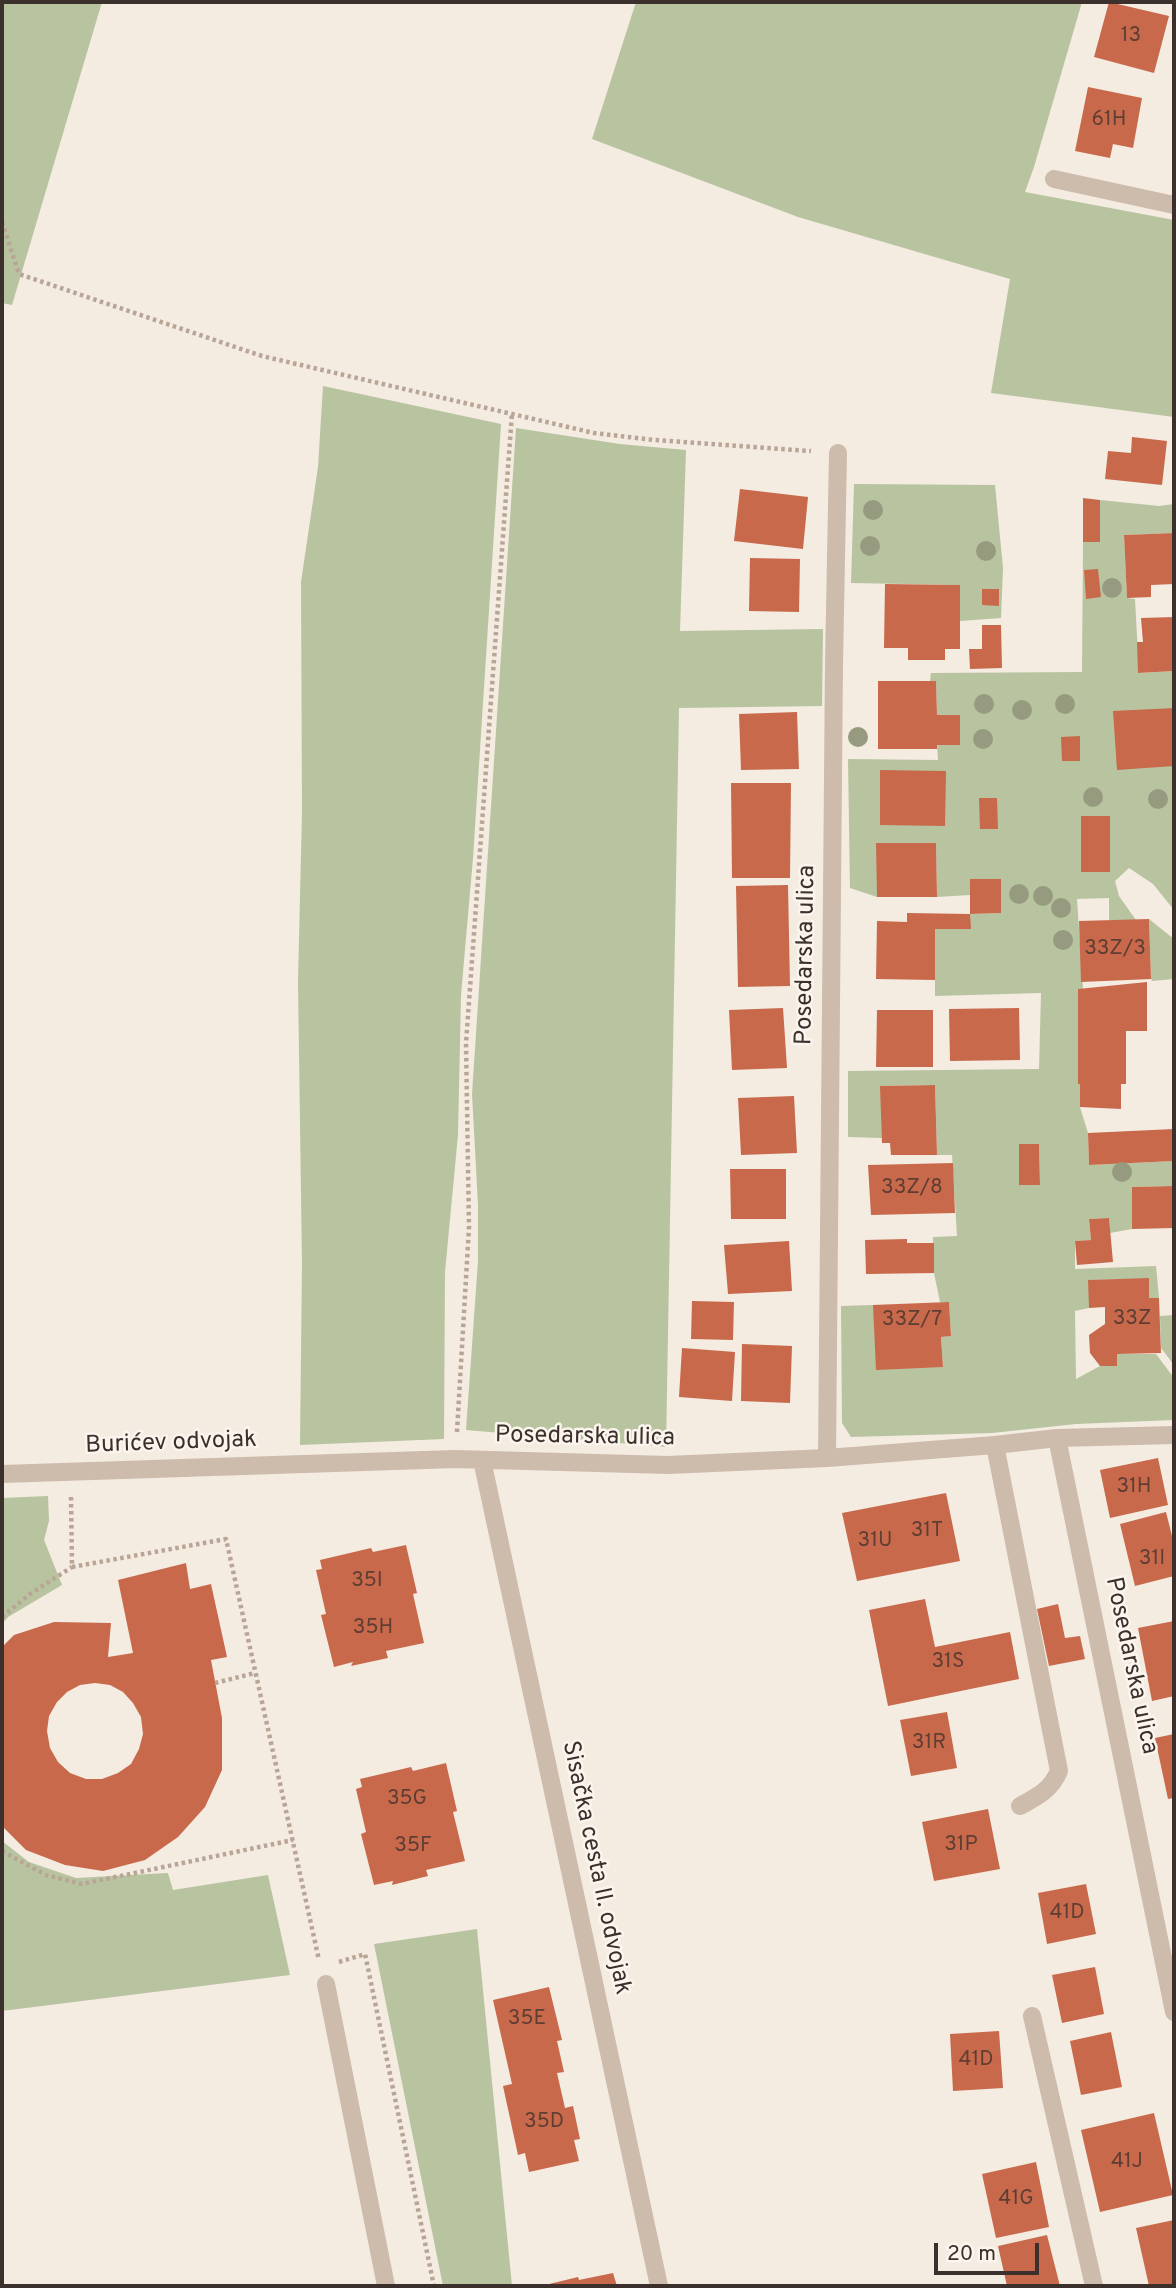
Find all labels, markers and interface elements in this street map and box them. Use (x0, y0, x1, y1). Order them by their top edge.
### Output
house number: 13 (1121, 24, 1141, 50)
house number: 61H (1092, 108, 1126, 134)
street label: Posedarska ulica (791, 865, 823, 1045)
house number: 33Z/3 (1084, 937, 1146, 963)
house number: 33Z/8 (881, 1176, 943, 1202)
house number: 33Z (1113, 1307, 1151, 1333)
house number: 33Z/7 (882, 1308, 942, 1334)
street label: Posedarska ulica (495, 1422, 675, 1454)
street label: Burićev odvojak (85, 1427, 257, 1461)
house number: 31H (1116, 1475, 1152, 1501)
house number: 31T (911, 1519, 943, 1545)
house number: 31U (858, 1529, 892, 1555)
house number: 31I (1139, 1547, 1165, 1573)
house number: 35I (351, 1569, 383, 1595)
street label: Posedarska ulica (1097, 1575, 1163, 1757)
house number: 35H (353, 1616, 393, 1642)
house number: 31S (931, 1650, 965, 1676)
house number: 31R (912, 1731, 946, 1757)
street label: Sisačka cesta II. odvojak (554, 1738, 636, 1998)
house number: 35G (387, 1787, 427, 1813)
house number: 31P (944, 1833, 978, 1859)
house number: 35F (394, 1834, 432, 1860)
house number: 41D (1049, 1901, 1085, 1927)
house number: 35E (508, 2007, 546, 2033)
house number: 41D (958, 2048, 994, 2074)
house number: 35D (524, 2110, 564, 2136)
house number: 41J (1111, 2150, 1143, 2176)
house number: 41G (998, 2187, 1034, 2213)
scale bar (938, 2228, 1043, 2272)
text: 20 m (947, 2241, 996, 2268)

